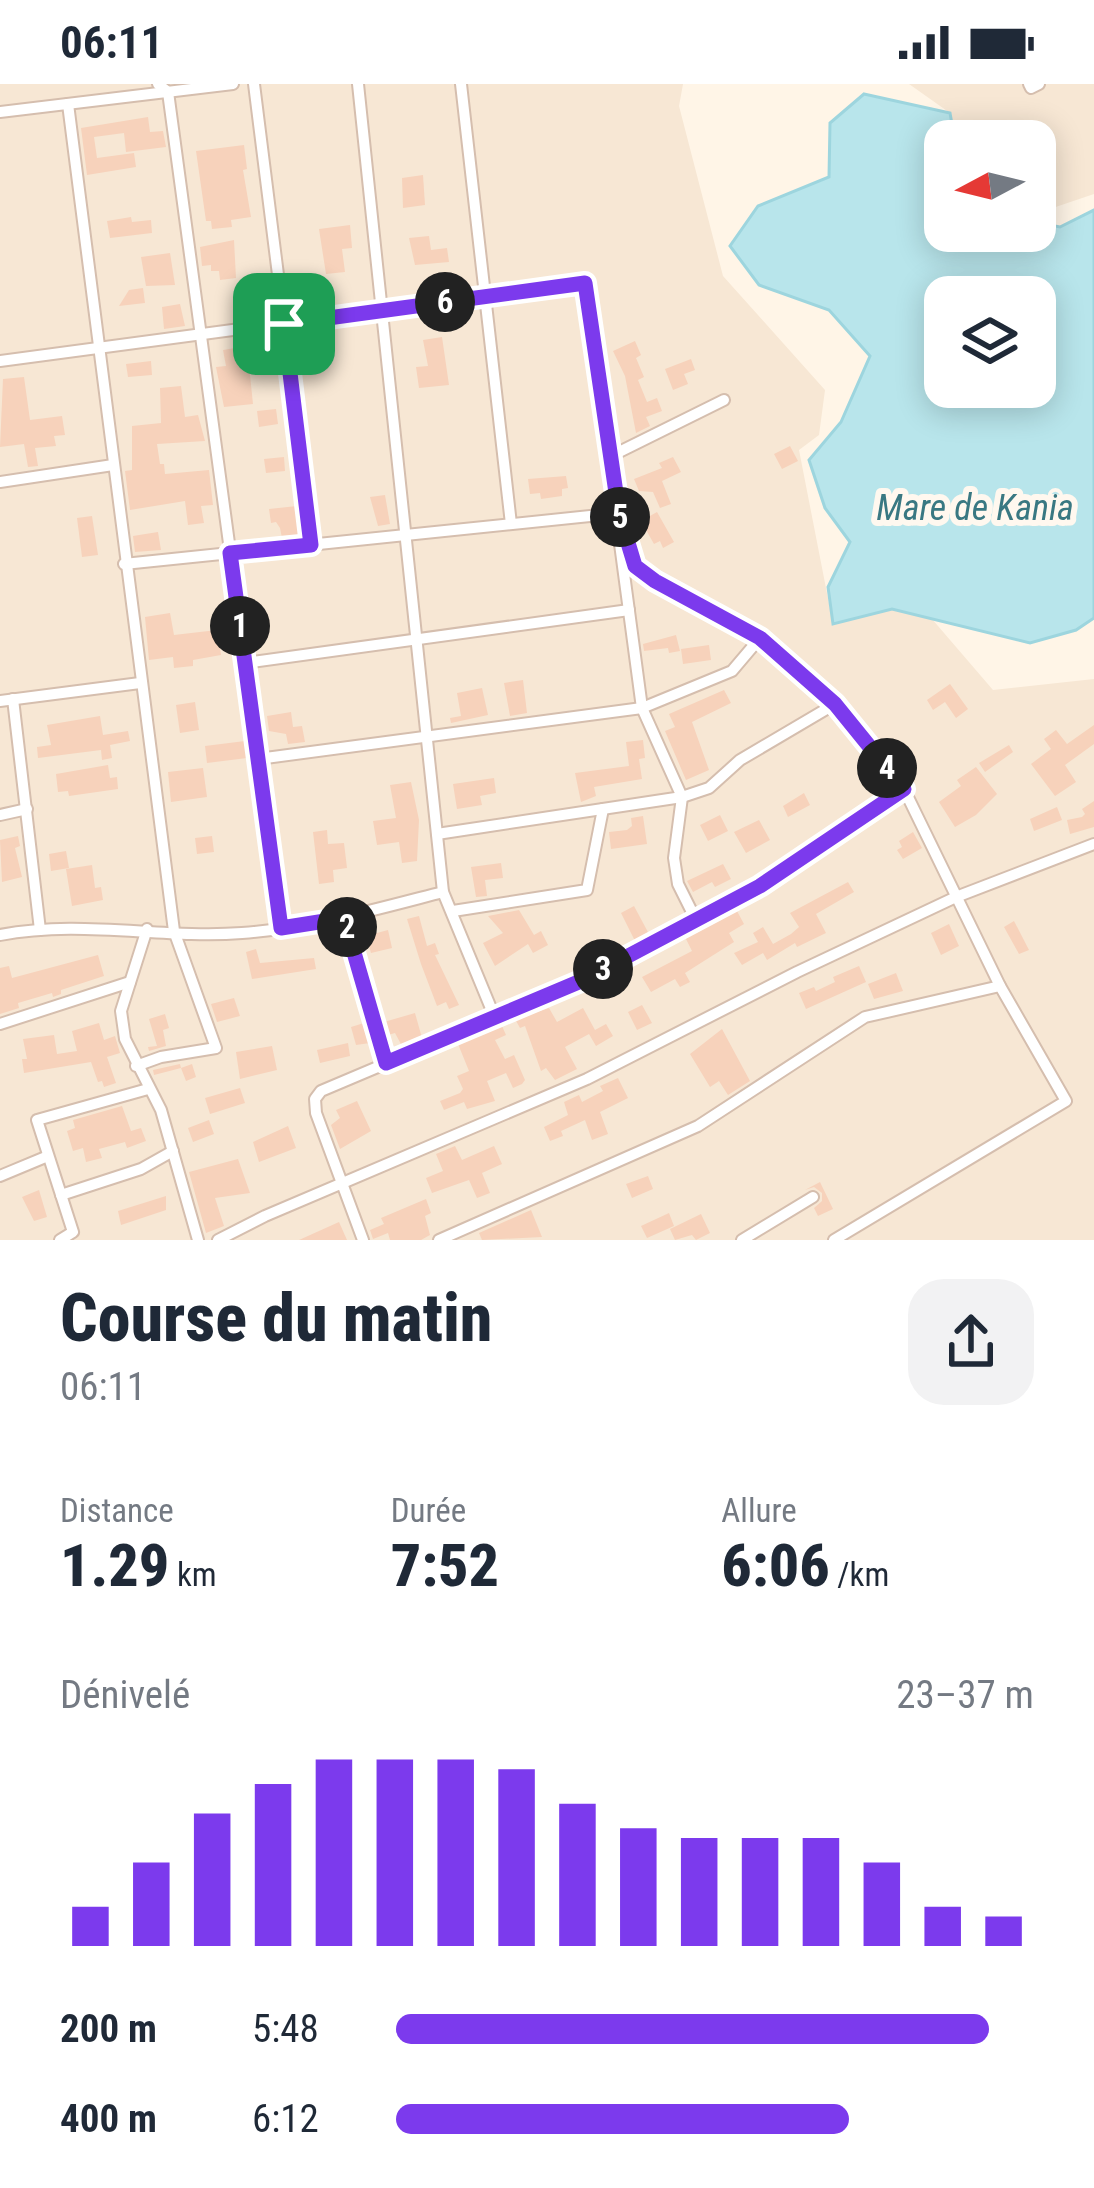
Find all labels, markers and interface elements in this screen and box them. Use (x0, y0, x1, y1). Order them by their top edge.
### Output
text: 06:11 (60, 16, 163, 69)
north arrow (924, 120, 1056, 252)
map controls (924, 120, 1056, 408)
pin: 6 (415, 272, 475, 332)
pin (233, 273, 335, 375)
button: layers (924, 276, 1056, 408)
text: 6 (437, 282, 453, 321)
icon: arrive (251, 291, 317, 357)
pin: 5 (590, 487, 650, 547)
water label: Mare de Kania (876, 487, 1074, 529)
text: 5 (612, 497, 628, 536)
pin: 1 (210, 596, 270, 656)
text: 1 (232, 606, 248, 645)
pin: 4 (857, 738, 917, 798)
text: 4 (879, 748, 895, 787)
pin: 2 (317, 897, 377, 957)
text: 2 (339, 907, 355, 946)
pin: 3 (573, 939, 633, 999)
text: 3 (595, 949, 611, 988)
button: share (908, 1279, 1034, 1405)
text: Course du matin (60, 1280, 492, 1357)
text: 06:11 (60, 1364, 146, 1410)
text: Distance (60, 1491, 174, 1530)
text: Durée (391, 1491, 466, 1530)
text: Allure (721, 1491, 797, 1530)
text: 1.29 (60, 1530, 169, 1601)
text: 7:52 (391, 1530, 499, 1601)
text: 6:06 (721, 1530, 830, 1601)
text: km (169, 1555, 217, 1594)
text: /km (830, 1555, 889, 1594)
text: Dénivelé (60, 1672, 190, 1718)
text: 23–37 m (896, 1672, 1034, 1718)
text: 200 m (60, 2006, 157, 2052)
text: 5:48 (252, 2006, 319, 2052)
text: 400 m (60, 2096, 157, 2142)
text: 6:12 (252, 2096, 319, 2142)

